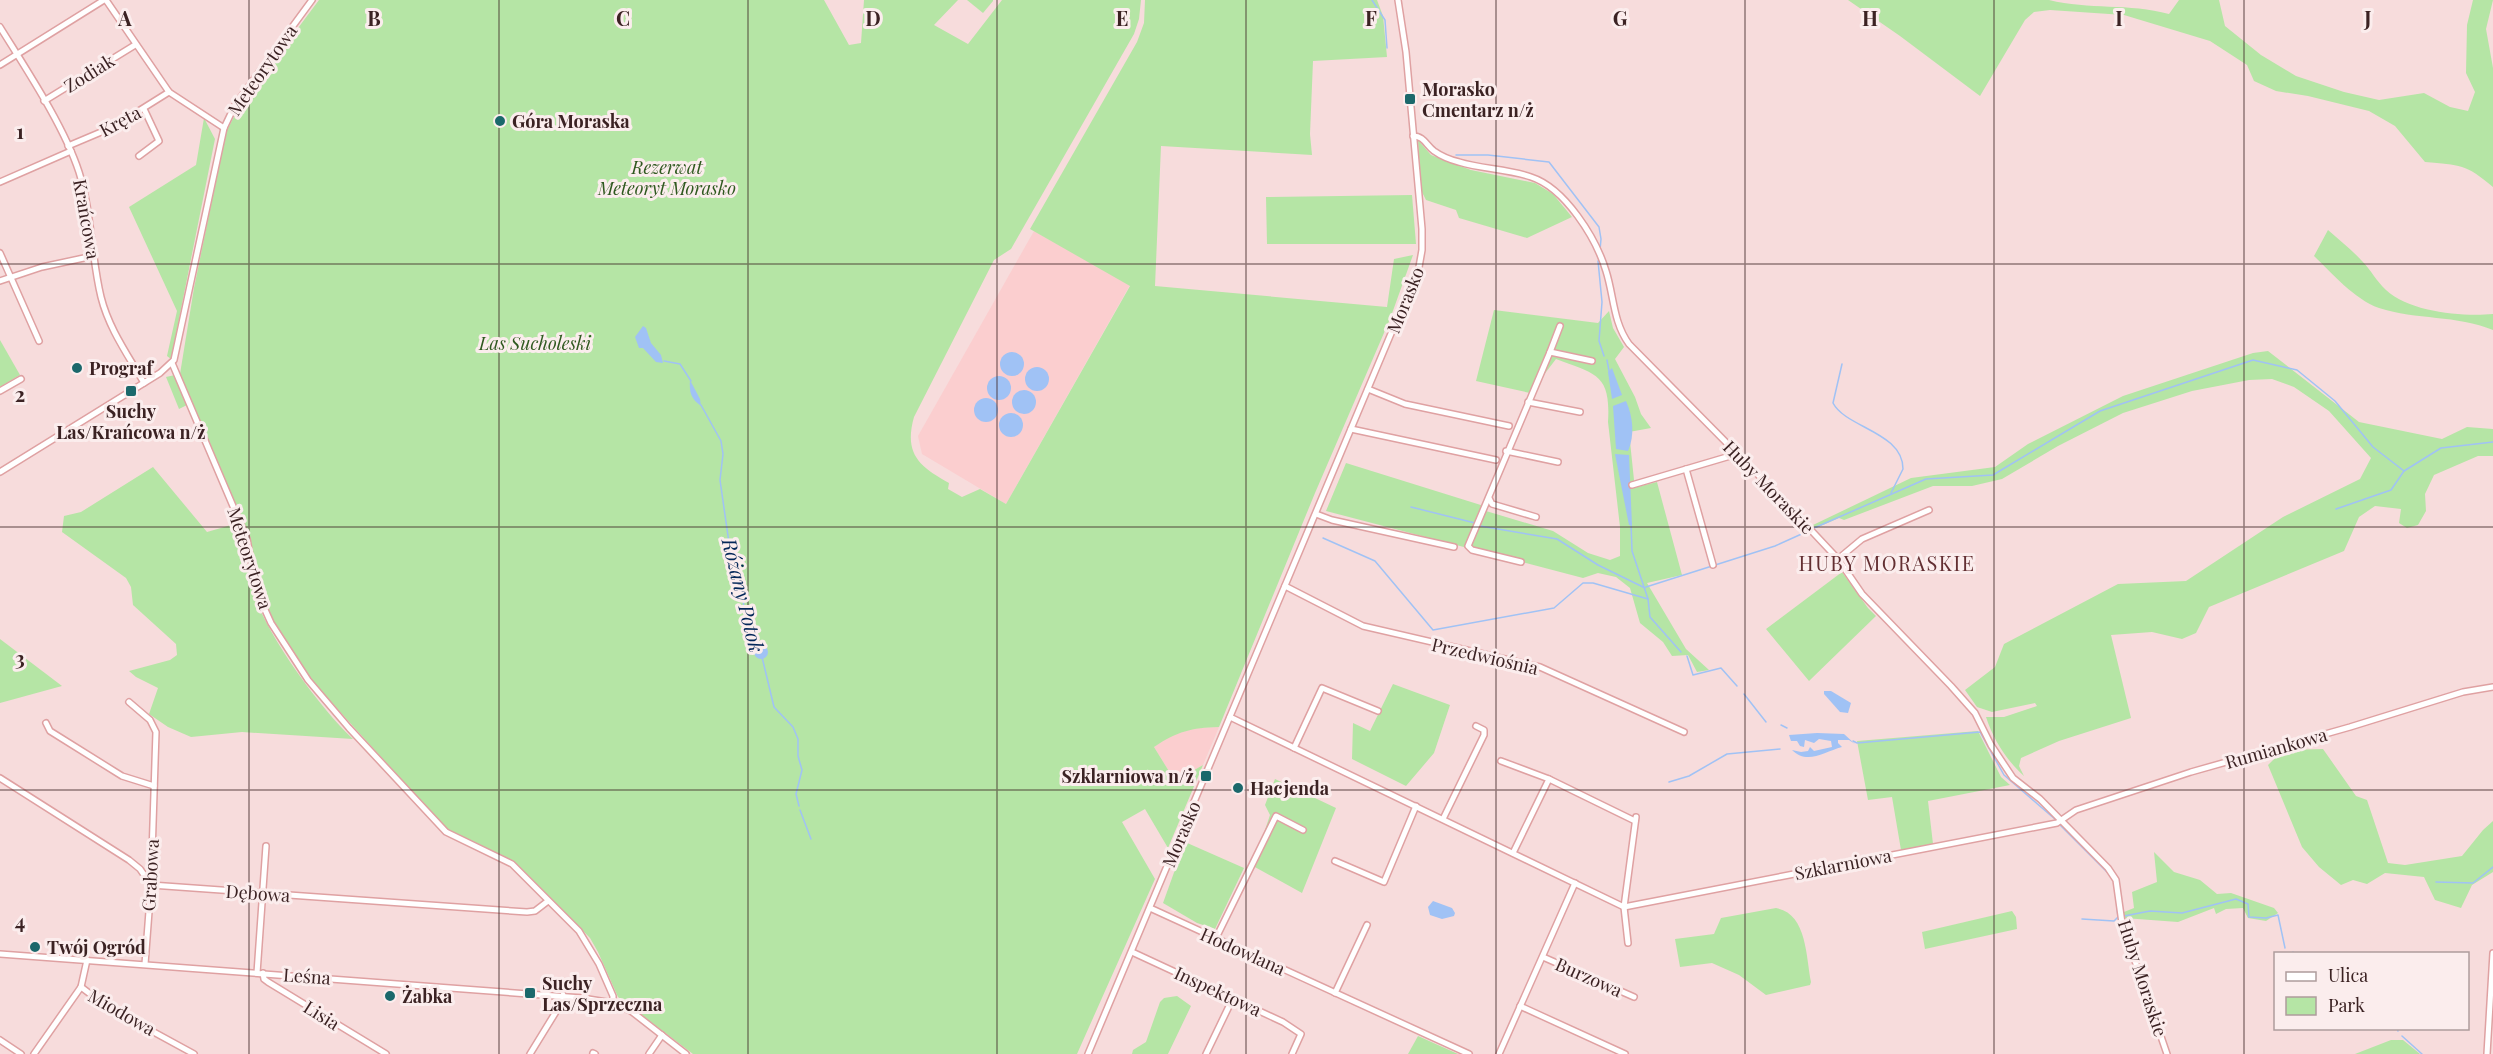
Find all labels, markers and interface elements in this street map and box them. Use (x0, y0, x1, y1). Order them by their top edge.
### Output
text: A (117, 4, 132, 31)
text: B (367, 4, 381, 31)
text: C (616, 4, 630, 31)
text: D (865, 4, 881, 31)
text: E (1116, 4, 1128, 31)
text: F (1365, 4, 1377, 31)
text: G (1613, 4, 1628, 31)
text: H (1862, 4, 1878, 31)
text: I (2115, 4, 2123, 31)
text: J (2363, 4, 2372, 31)
street label: Meteorytowa (222, 20, 302, 120)
street label: Zodiak (59, 48, 119, 98)
place label: Morasko Cmentarz n/ż (1422, 77, 1534, 122)
marker: Morasko Cmentarz n/ż (1403, 92, 1417, 106)
street label: Kręta (95, 100, 145, 142)
place label: Góra Moraska (512, 109, 630, 133)
marker: Góra Moraska (493, 114, 507, 128)
text: 1 (16, 117, 24, 144)
park label: Rezerwat Meteoryt Morasko (597, 155, 736, 200)
street label: Krańcowa (68, 177, 106, 261)
street label: Morasko (1381, 263, 1429, 337)
park label: Las Sucholeski (478, 331, 592, 355)
place label: Prograf (89, 356, 155, 380)
marker: Prograf (70, 361, 84, 375)
text: 2 (15, 380, 25, 407)
marker: Suchy Las/Krańcowa n/ż (124, 384, 138, 398)
place label: Suchy Las/Krańcowa n/ż (56, 399, 206, 444)
street label: Huby Moraskie (1718, 435, 1820, 539)
street label: Meteorytowa (222, 504, 278, 612)
water label: Różany Potok (717, 534, 771, 655)
district label: HUBY MORASKIE (1799, 549, 1975, 576)
street label: Przedwiośnia (1429, 632, 1541, 680)
text: 3 (15, 644, 25, 671)
street label: Rumiankowa (2222, 722, 2330, 774)
place label: Szklarniowa n/ż (1061, 764, 1194, 788)
marker: Szklarniowa n/ż (1199, 769, 1213, 783)
place label: Hacjenda (1250, 776, 1330, 800)
marker: Hacjenda (1231, 781, 1245, 795)
street label: Morasko (1156, 797, 1206, 871)
street label: Grabowa (136, 838, 164, 912)
street label: Szklarniowa (1792, 843, 1894, 885)
street label: Dębowa (225, 879, 291, 907)
text: 4 (15, 907, 25, 934)
street label: Huby Moraskie (2113, 917, 2173, 1039)
street label: Hodowlana (1197, 922, 1289, 980)
place label: Twój Ogród (47, 935, 146, 959)
marker: Twój Ogród (28, 940, 42, 954)
street label: Burzowa (1552, 952, 1626, 1002)
legend (2274, 952, 2469, 1030)
street label: Inspektowa (1171, 960, 1265, 1022)
street label: Leśna (282, 962, 332, 990)
text: Ulica (2328, 963, 2368, 987)
place label: Suchy Las/Sprzeczna (542, 971, 663, 1016)
street label: Miodowa (84, 983, 160, 1041)
place label: Żabka (402, 984, 453, 1008)
marker: Suchy Las/Sprzeczna (523, 986, 537, 1000)
marker: Żabka (383, 989, 397, 1003)
text: Park (2328, 993, 2365, 1017)
street label: Lisia (299, 995, 345, 1035)

